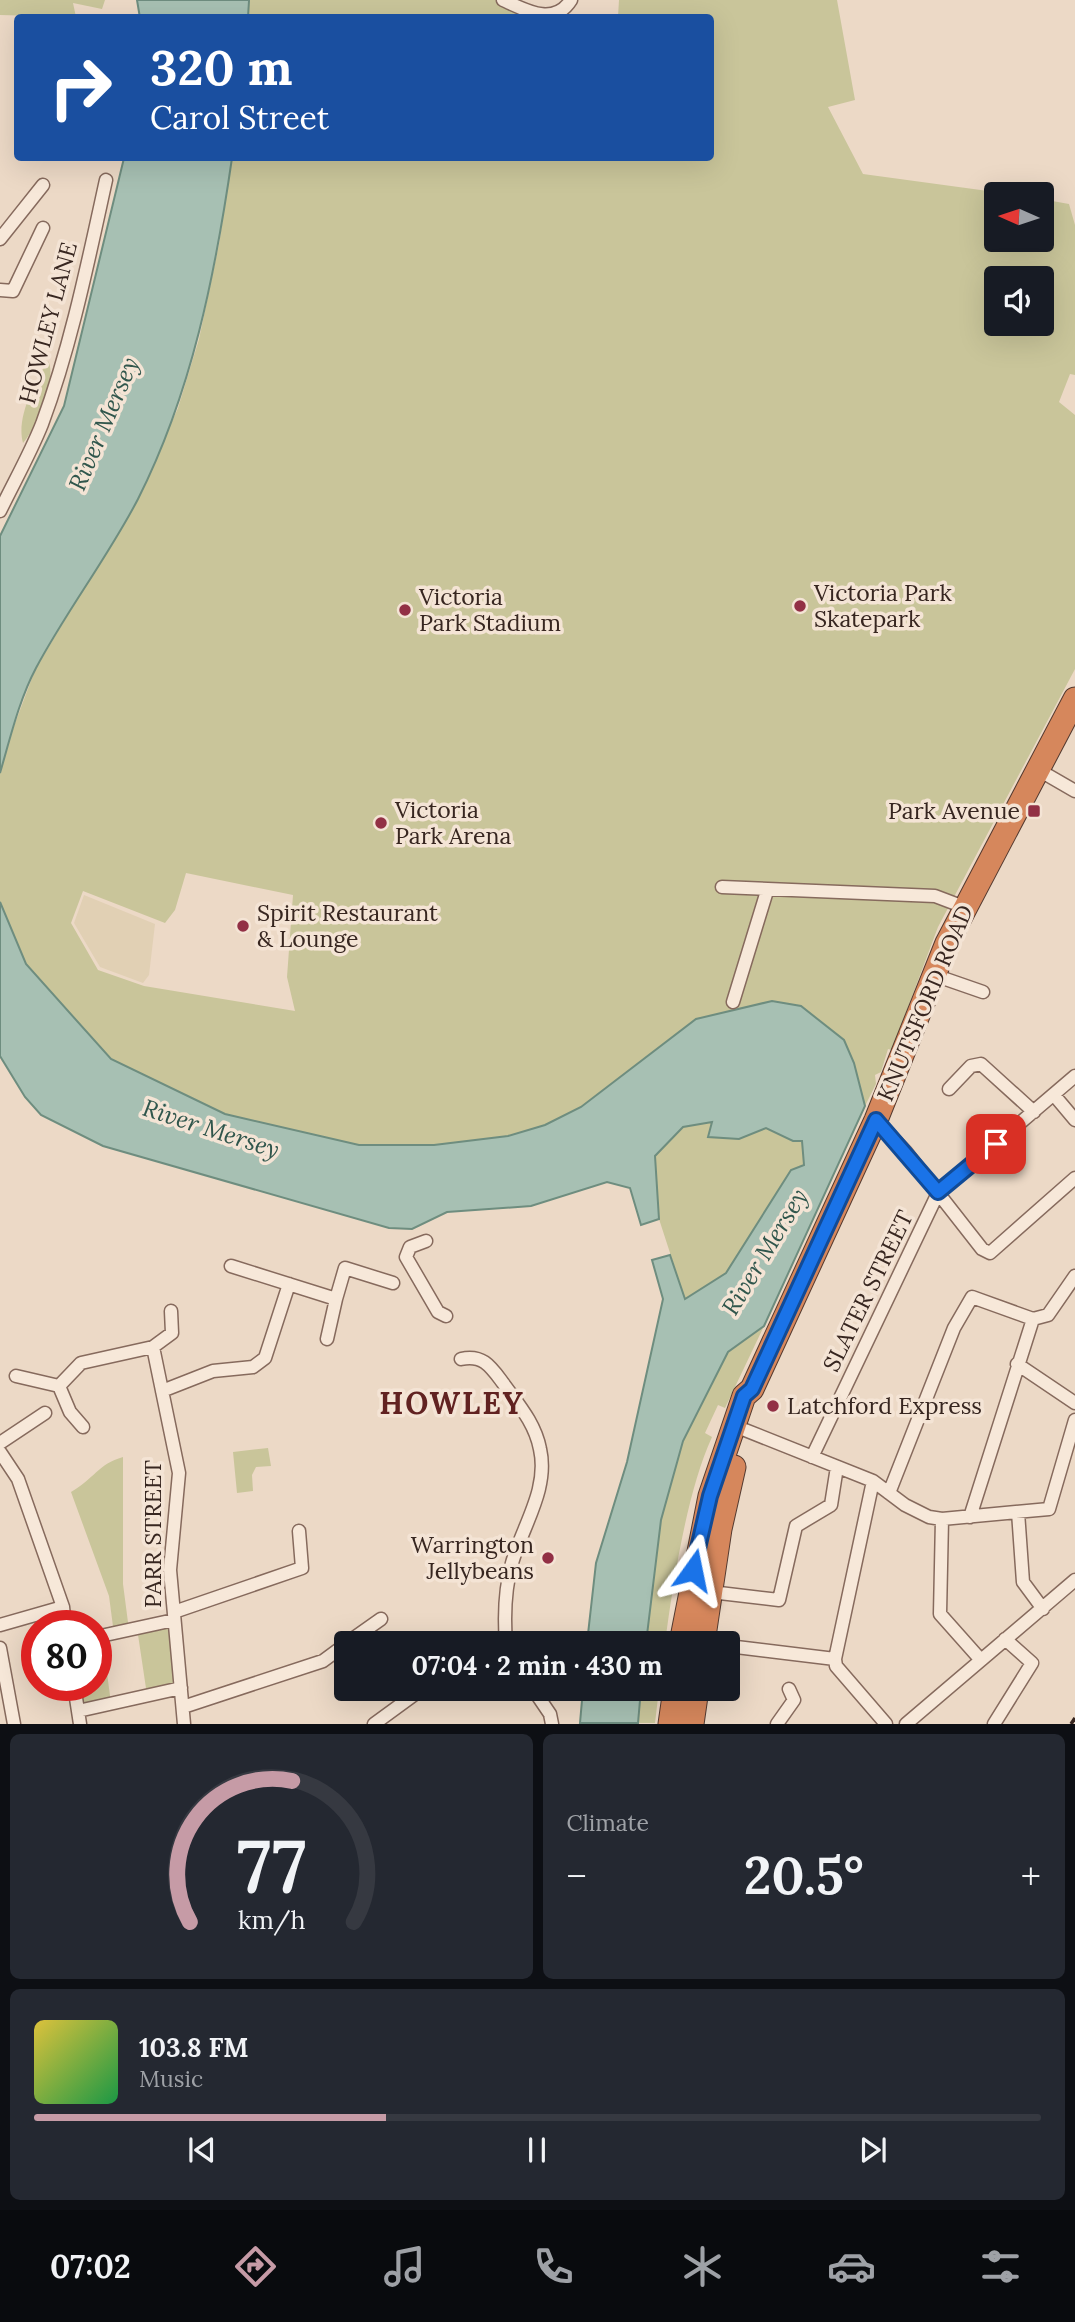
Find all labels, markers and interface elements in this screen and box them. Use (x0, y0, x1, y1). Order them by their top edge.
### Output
text: 320 m (150, 36, 293, 98)
icon: right (35, 42, 126, 133)
text: Carol Street (150, 97, 329, 138)
north arrow (984, 182, 1054, 252)
map controls (984, 182, 1054, 336)
street label: HOWLEY LANE (12, 239, 83, 407)
button: sound (984, 266, 1054, 336)
water label: River Mersey (62, 352, 146, 495)
place label: Victoria Park Skatepark (813, 578, 952, 633)
place label: Victoria Park Stadium (418, 582, 561, 637)
marker: Victoria Park Skatepark (792, 598, 808, 614)
marker: Victoria Park Stadium (397, 602, 413, 618)
place label: Victoria Park Arena (394, 795, 512, 850)
place label: Park Avenue (888, 796, 1020, 825)
marker: Park Avenue (1026, 803, 1042, 819)
marker: Victoria Park Arena (373, 815, 389, 831)
place label: Spirit Restaurant & Lounge (257, 898, 438, 953)
street label: KNUTSFORD ROAD (870, 900, 979, 1105)
marker: Spirit Restaurant & Lounge (235, 918, 251, 934)
water label: River Mersey (139, 1092, 284, 1165)
pin (966, 1114, 1026, 1174)
icon: arrive (977, 1125, 1015, 1163)
water label: River Mersey (715, 1183, 814, 1321)
street label: SLATER STREET (816, 1205, 919, 1376)
district label: HOWLEY (379, 1384, 525, 1422)
place label: Latchford Express (787, 1391, 982, 1420)
marker: Latchford Express (765, 1398, 781, 1414)
street label: PARR STREET (138, 1460, 167, 1608)
place label: Warrington Jellybeans (411, 1530, 534, 1585)
position arrow (656, 1533, 730, 1607)
marker: Warrington Jellybeans (540, 1550, 556, 1566)
speed limit sign: 80 (21, 1610, 112, 1701)
text: 07:04 · 2 min · 430 m (412, 1649, 662, 1682)
text: Climate (567, 1808, 649, 1837)
text: 77 (237, 1820, 306, 1913)
text: 20.5° (744, 1842, 864, 1908)
text: − (567, 1852, 587, 1900)
text: + (1021, 1852, 1041, 1900)
text: km/h (237, 1904, 305, 1936)
text: 103.8 FM (139, 2031, 249, 2064)
text: Music (139, 2064, 203, 2093)
icon: previous (183, 2131, 221, 2169)
icon: pause (518, 2131, 556, 2169)
icon: next (854, 2131, 892, 2169)
icon: directions (231, 2242, 280, 2291)
icon: music (380, 2242, 429, 2291)
icon: phone (529, 2242, 578, 2291)
icon: climate (678, 2242, 727, 2291)
icon: car (827, 2242, 876, 2291)
icon: filters (976, 2242, 1025, 2291)
text: 07:02 (50, 2246, 131, 2287)

